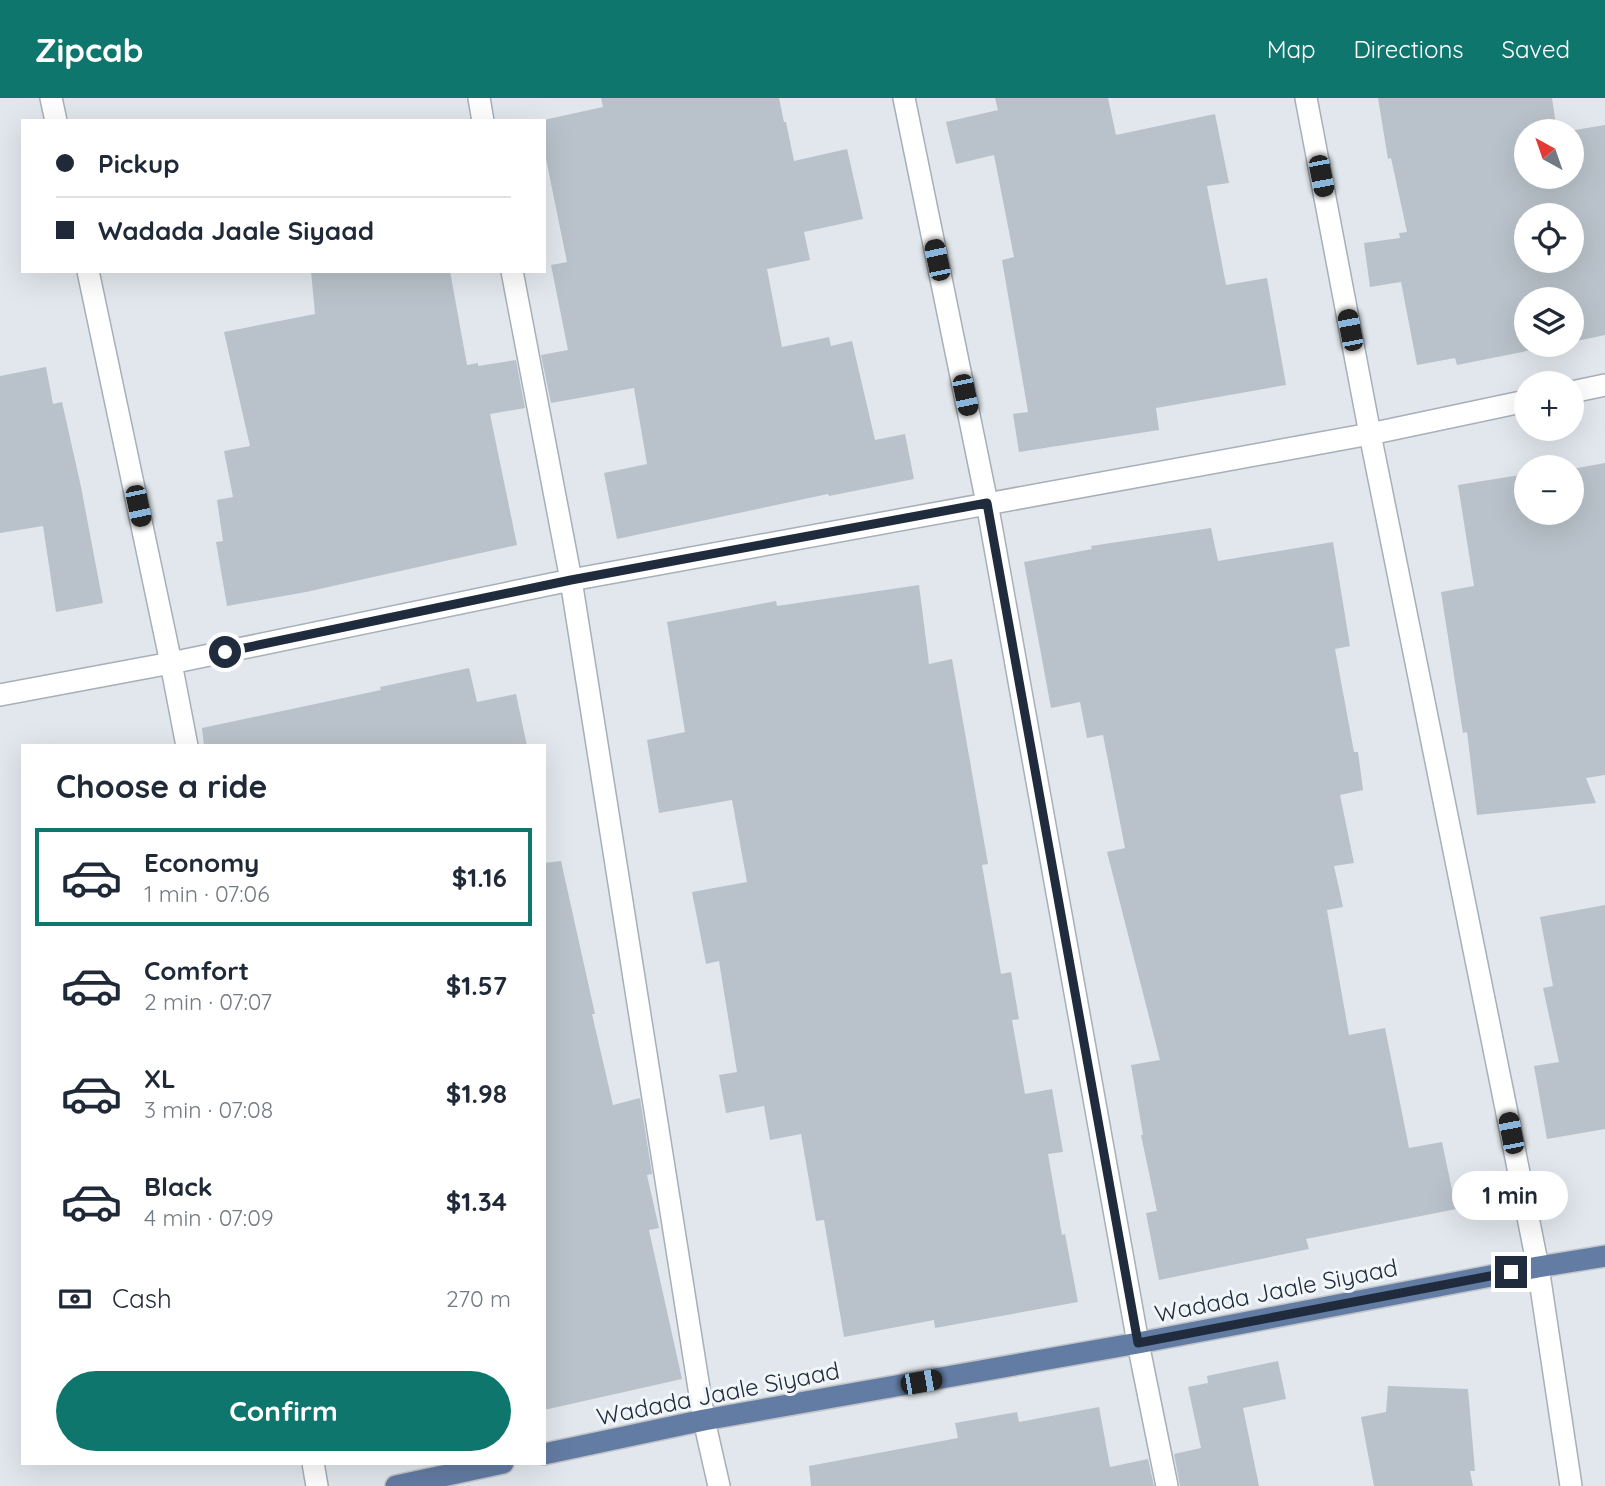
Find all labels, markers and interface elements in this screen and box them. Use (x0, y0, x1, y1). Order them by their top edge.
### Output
text: Zipcab (35, 29, 144, 70)
text: Map (1267, 34, 1316, 64)
text: Directions (1354, 34, 1464, 64)
text: Saved (1502, 34, 1570, 64)
north arrow (1514, 119, 1584, 189)
map controls (1514, 119, 1584, 525)
text: Pickup (98, 147, 180, 180)
car (1307, 153, 1336, 199)
button: locate (1514, 203, 1584, 273)
text: Wadada Jaale Siyaad (98, 214, 374, 247)
car (923, 237, 952, 283)
button: layers (1514, 287, 1584, 357)
car (1336, 307, 1365, 353)
button: + (1514, 371, 1584, 441)
car (951, 372, 980, 418)
button: − (1514, 455, 1584, 525)
car (124, 483, 153, 529)
route start (209, 636, 241, 668)
text: Choose a ride (56, 766, 268, 806)
icon: car (60, 846, 123, 909)
text: Economy (144, 846, 259, 879)
text: $1.16 (452, 861, 507, 894)
text: 1 min · 07:06 (144, 879, 270, 908)
icon: car (60, 954, 123, 1017)
text: Comfort (144, 954, 249, 987)
text: $1.57 (446, 969, 507, 1002)
text: 2 min · 07:07 (144, 987, 272, 1016)
icon: car (60, 1062, 123, 1125)
text: XL (144, 1062, 176, 1095)
text: $1.98 (446, 1077, 507, 1110)
text: 3 min · 07:08 (144, 1095, 273, 1124)
car (1497, 1110, 1526, 1156)
icon: car (60, 1170, 123, 1233)
text: Black (144, 1170, 213, 1203)
callout: 1 min (1453, 1170, 1569, 1220)
text: 1 min (1482, 1181, 1538, 1210)
text: $1.34 (446, 1185, 507, 1218)
text: 4 min · 07:09 (144, 1203, 274, 1232)
street label: Wadada Jaale Siyaad (1152, 1252, 1400, 1328)
route end (1495, 1256, 1527, 1288)
icon: cash (56, 1280, 94, 1318)
text: Cash (112, 1282, 172, 1315)
text: 270 m (446, 1284, 511, 1313)
street label: Wadada Jaale Siyaad (594, 1355, 842, 1431)
car (899, 1368, 944, 1396)
button: Confirm (56, 1371, 511, 1451)

